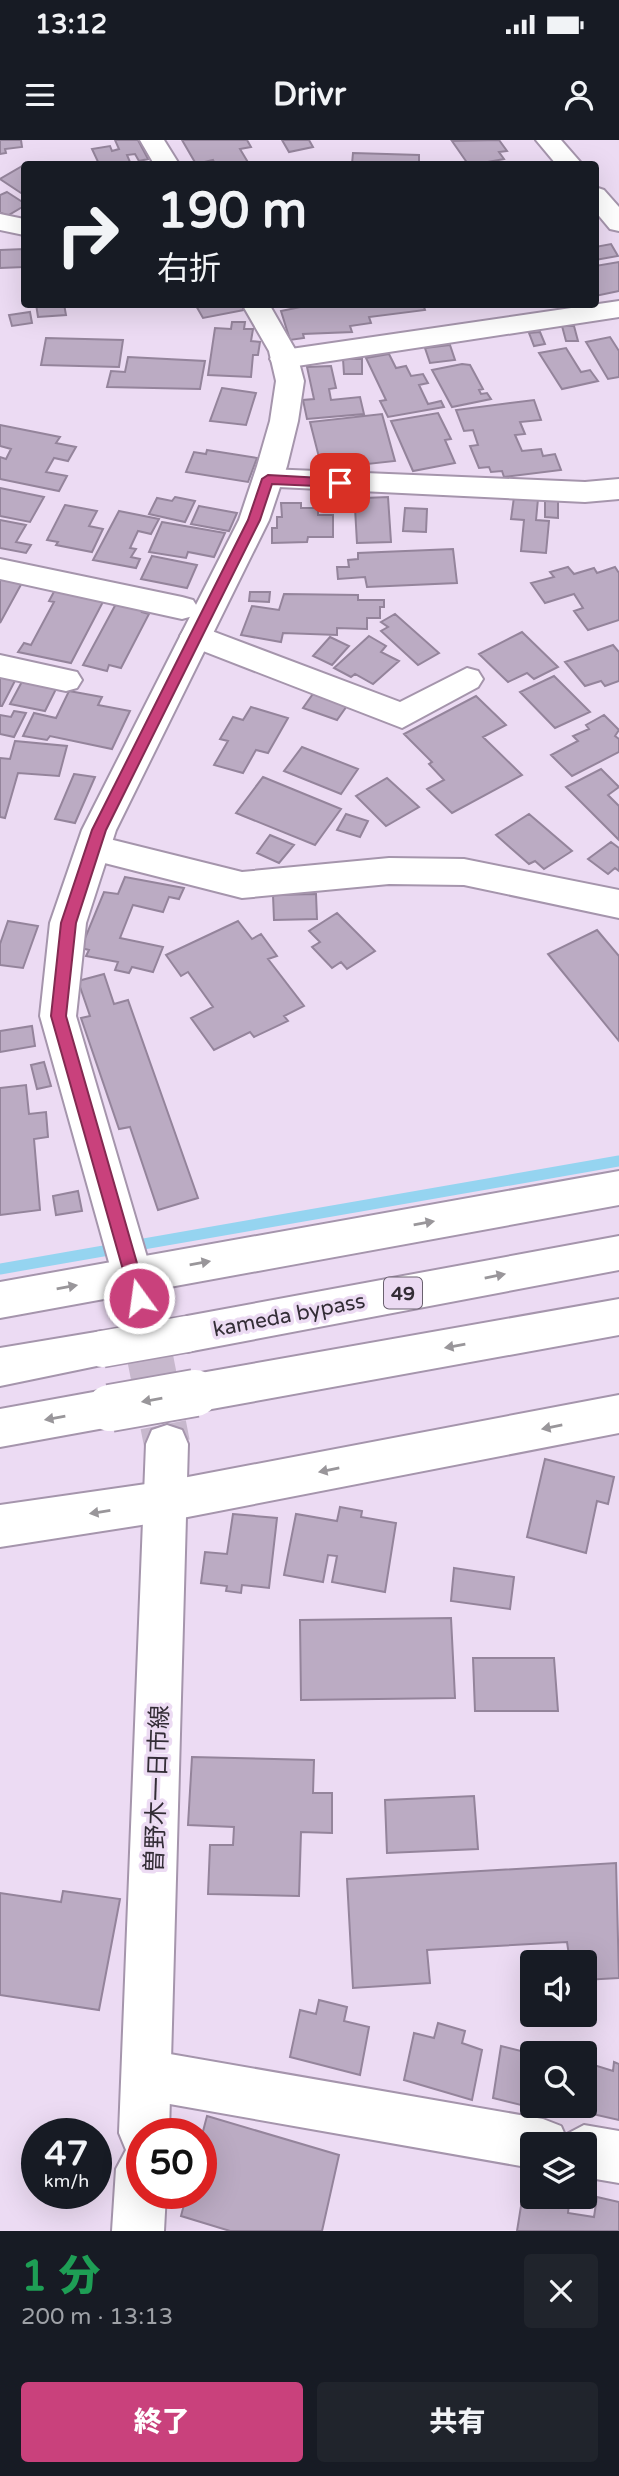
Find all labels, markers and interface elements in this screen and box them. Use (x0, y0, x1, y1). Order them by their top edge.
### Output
text: 13:12 (35, 9, 107, 40)
icon: menu (21, 76, 59, 114)
text: Drivr (273, 76, 346, 114)
icon: person (560, 76, 598, 114)
text: 190 m (157, 182, 307, 241)
icon: right (42, 189, 133, 280)
text: 右折 (157, 250, 221, 288)
pin (310, 453, 370, 513)
icon: arrive (321, 464, 359, 502)
one-way arrow (413, 1217, 435, 1228)
one-way arrow (189, 1257, 211, 1268)
position arrow (102, 1261, 176, 1335)
one-way arrow (484, 1270, 506, 1281)
road number: 49 (384, 1278, 422, 1308)
one-way arrow (56, 1282, 78, 1293)
street label: kameda bypass (211, 1288, 367, 1342)
one-way arrow (444, 1341, 466, 1352)
one-way arrow (141, 1395, 163, 1406)
one-way arrow (44, 1413, 66, 1424)
one-way arrow (541, 1422, 563, 1433)
one-way arrow (318, 1465, 340, 1476)
one-way arrow (89, 1506, 111, 1517)
street label: 曽野木一日市線 (140, 1705, 175, 1873)
map controls (520, 1950, 597, 2209)
button: sound (520, 1950, 597, 2027)
button: search (520, 2041, 597, 2118)
speed limit sign: 50 (126, 2118, 217, 2209)
button: layers (520, 2132, 597, 2209)
text: 47 (45, 2133, 88, 2175)
text: km/h (44, 2170, 89, 2192)
text: 1 分 (21, 2251, 100, 2302)
button: close (524, 2254, 598, 2328)
text: 200 m · 13:13 (21, 2303, 173, 2331)
button: 終了 (21, 2382, 303, 2462)
button: 共有 (317, 2382, 598, 2462)

